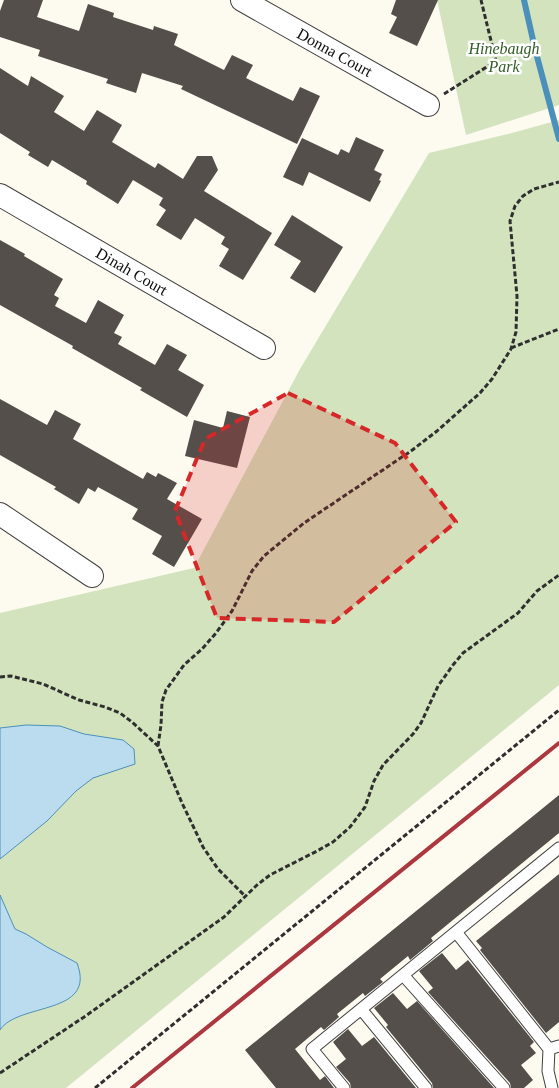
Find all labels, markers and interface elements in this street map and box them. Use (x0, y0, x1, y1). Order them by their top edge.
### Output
street label: Donna Court (294, 25, 376, 80)
park label: Hinebaugh Park (467, 40, 540, 75)
street label: Dinah Court (93, 244, 171, 299)

